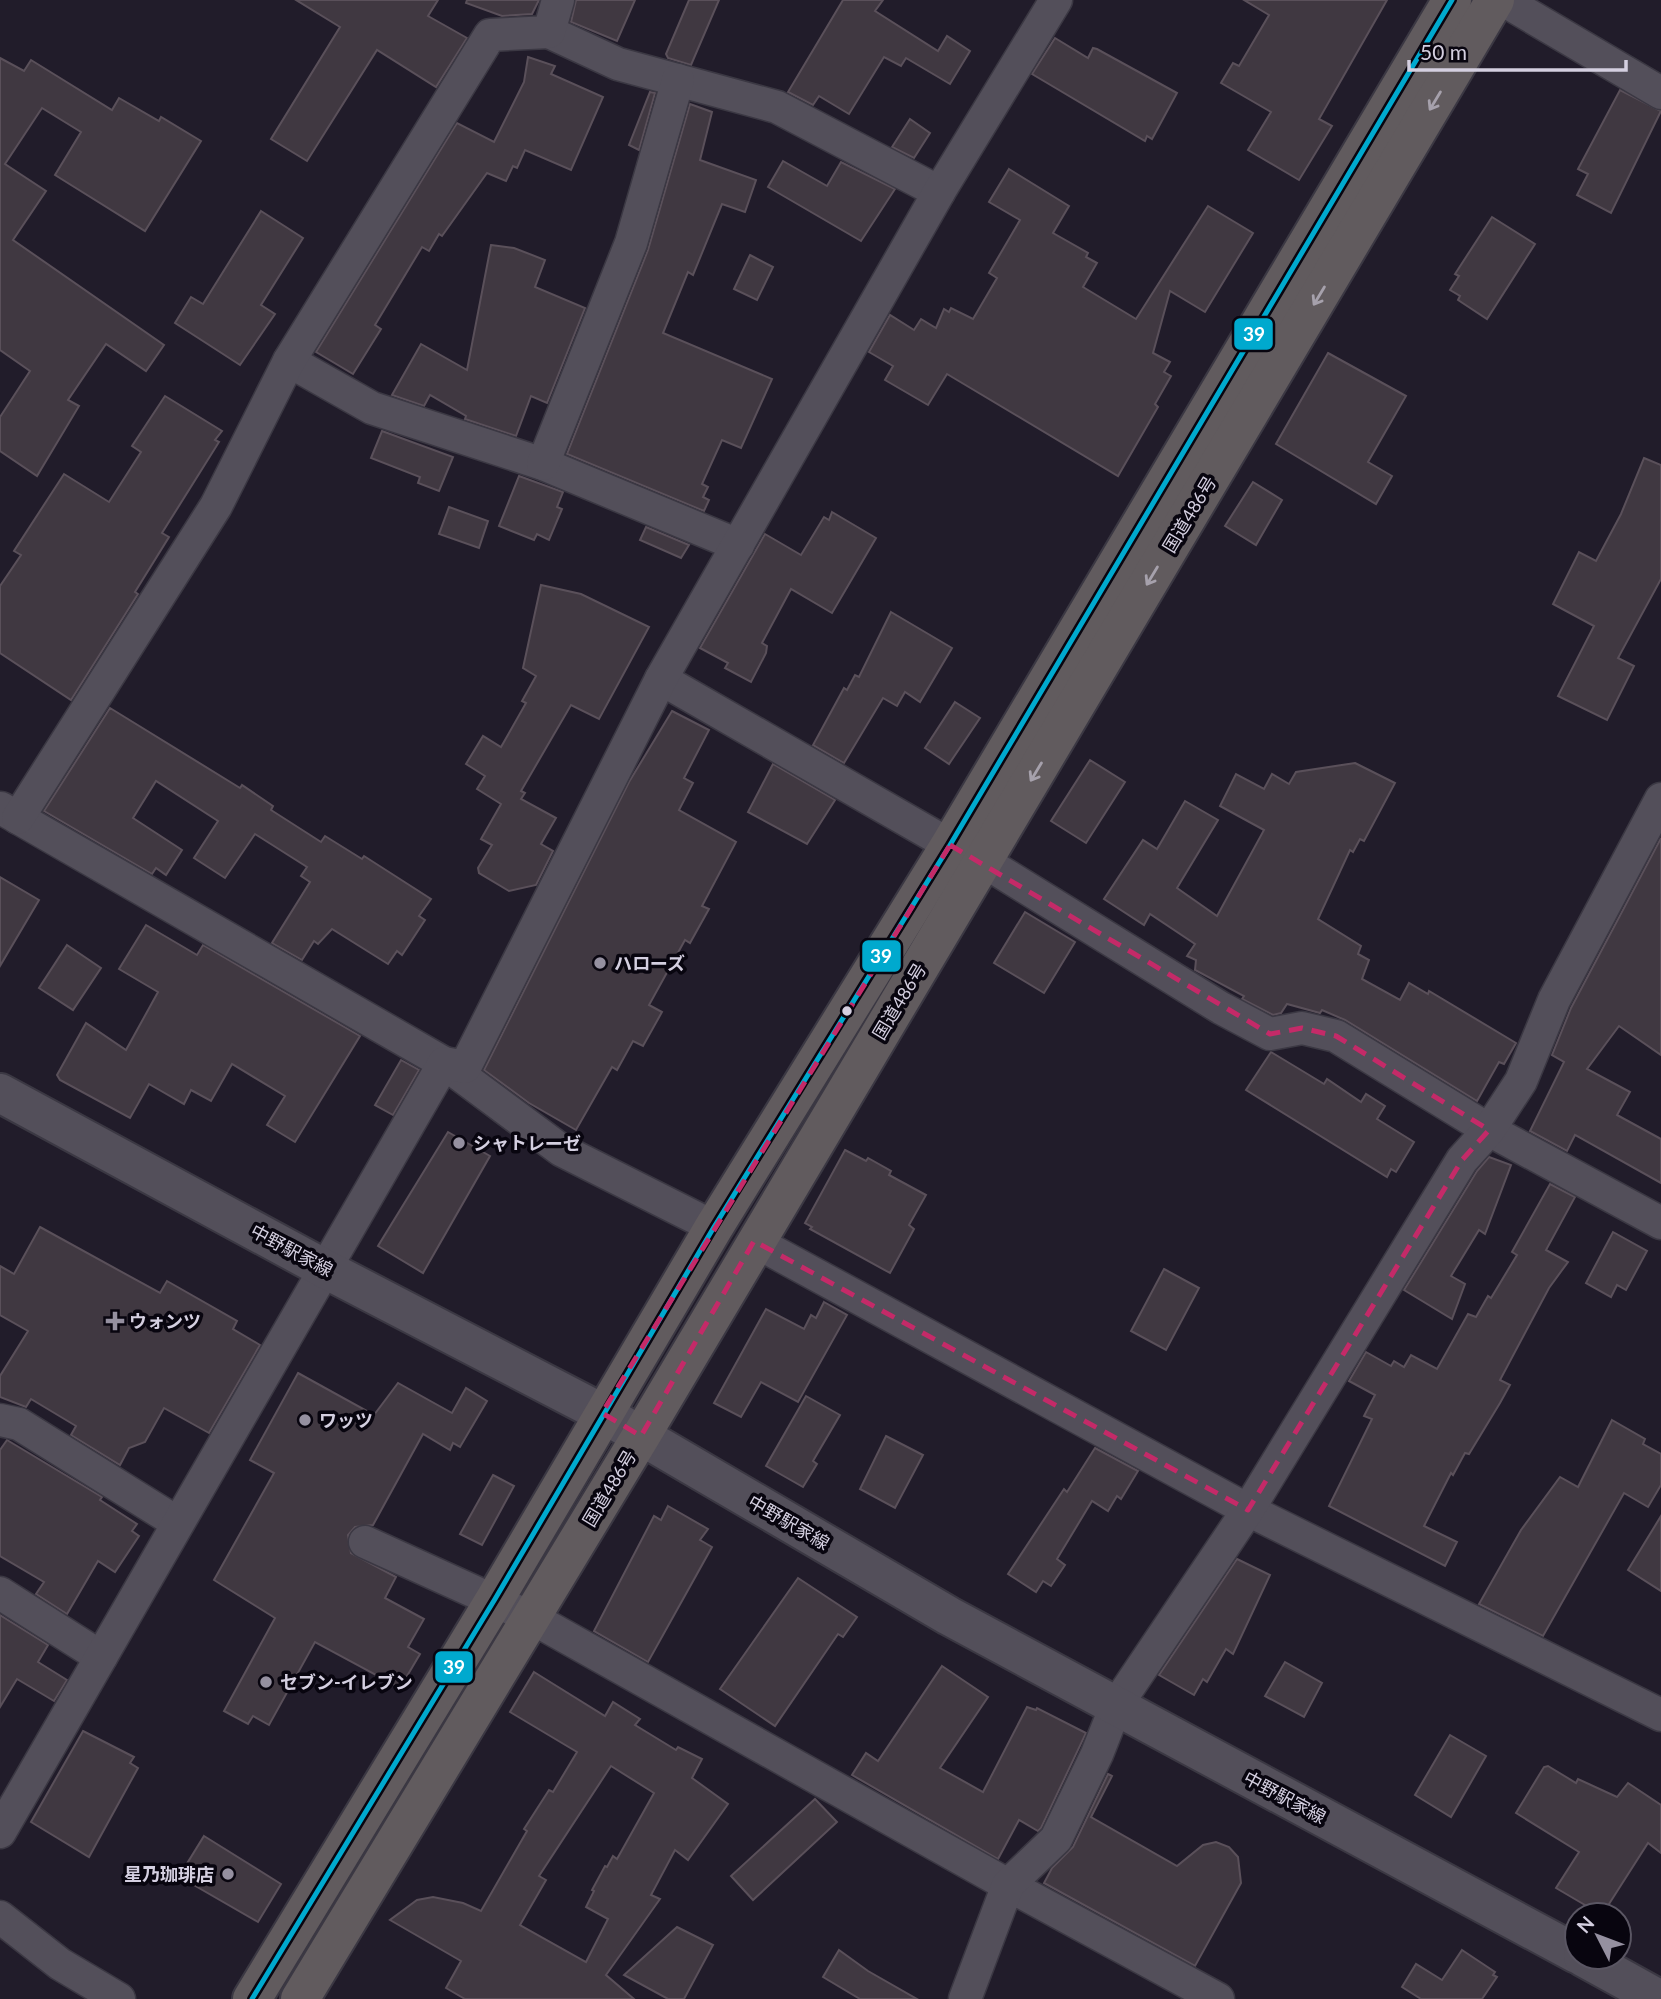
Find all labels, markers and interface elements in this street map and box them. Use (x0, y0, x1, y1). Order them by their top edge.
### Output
scale bar (1409, 28, 1626, 72)
text: 50 m (1420, 39, 1467, 64)
one-way arrow (1428, 90, 1442, 110)
one-way arrow (1311, 286, 1325, 306)
line badge: 39 (1233, 317, 1274, 351)
text: 39 (1243, 322, 1265, 345)
street label: 国道486号 (1158, 472, 1220, 556)
one-way arrow (1145, 566, 1159, 586)
one-way arrow (1029, 761, 1043, 781)
line badge: 39 (861, 939, 902, 973)
text: 39 (870, 944, 892, 967)
place label: ハローズ (614, 952, 685, 974)
marker: ハローズ (592, 955, 608, 971)
street label: 国道486号 (868, 959, 930, 1043)
unlabelled marker (840, 1004, 854, 1018)
place label: シャトレーゼ (473, 1132, 581, 1154)
marker: シャトレーゼ (451, 1135, 467, 1151)
street label: 中野駅家線 (247, 1219, 337, 1281)
place label: ウォンツ (129, 1310, 201, 1332)
marker: ウォンツ (107, 1313, 123, 1329)
place label: ワッツ (319, 1409, 373, 1431)
marker: ワッツ (297, 1412, 313, 1428)
street label: 国道486号 (578, 1446, 640, 1530)
street label: 中野駅家線 (745, 1490, 833, 1554)
line badge: 39 (434, 1650, 474, 1684)
text: 39 (443, 1655, 465, 1678)
place label: セブン-イレブン (280, 1671, 413, 1693)
marker: セブン-イレブン (258, 1674, 274, 1690)
street label: 中野駅家線 (1240, 1766, 1330, 1828)
place label: 星乃珈琲店 (124, 1863, 214, 1885)
marker: 星乃珈琲店 (220, 1866, 236, 1882)
north arrow (1563, 1901, 1633, 1971)
text: N (1572, 1911, 1598, 1937)

